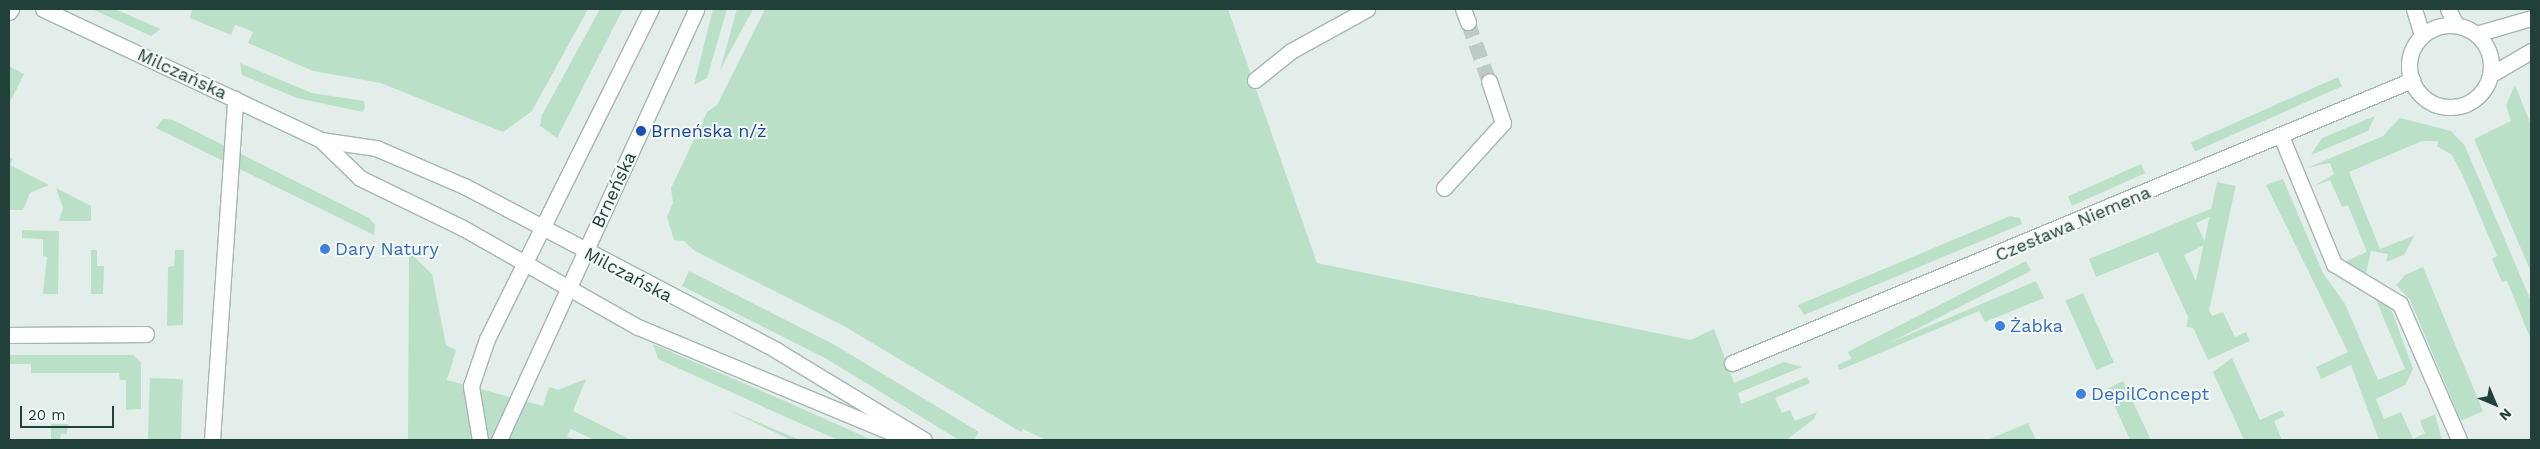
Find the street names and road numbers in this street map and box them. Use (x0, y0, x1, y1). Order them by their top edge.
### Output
street label: Milczańska (134, 44, 230, 104)
street label: Brneńska (587, 149, 641, 231)
street label: Czesława Niemena (1992, 181, 2154, 267)
street label: Milczańska (580, 243, 676, 307)

